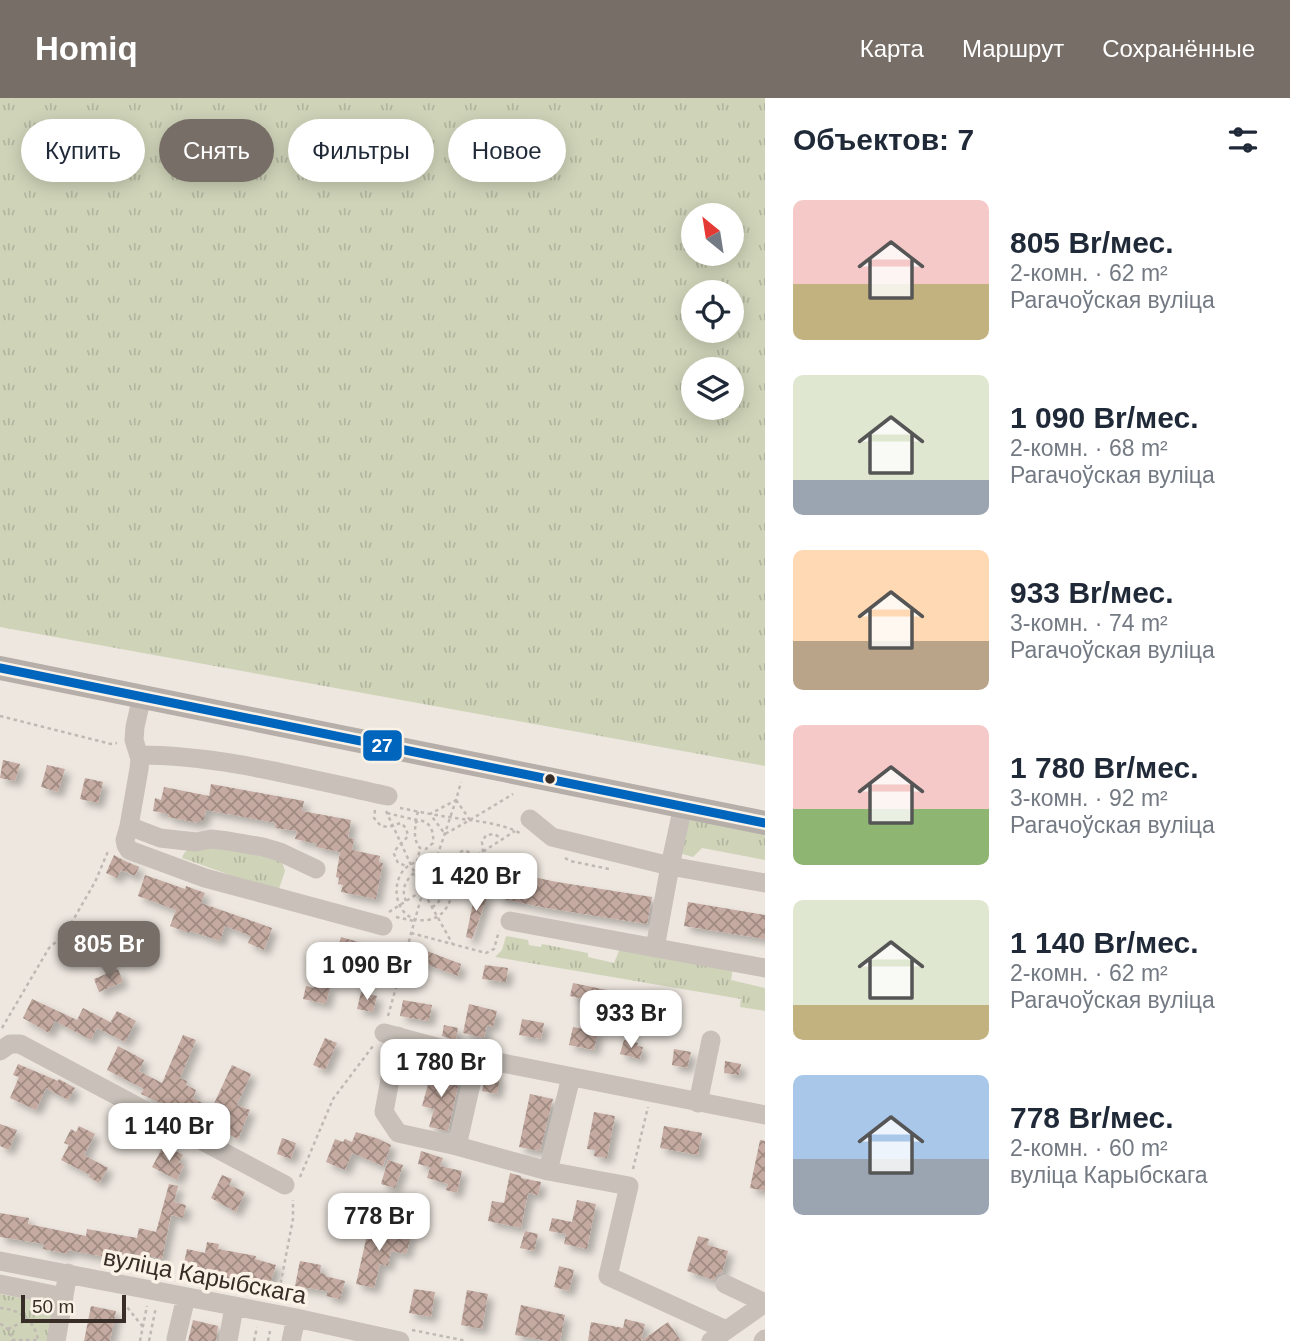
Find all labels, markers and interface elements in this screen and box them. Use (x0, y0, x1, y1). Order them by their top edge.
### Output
text: Homiq (35, 30, 138, 67)
text: Карта (860, 35, 924, 62)
text: Маршрут (962, 35, 1064, 62)
text: Сохранённые (1102, 35, 1255, 62)
chip: Купить (21, 119, 145, 182)
chip: Снять (159, 119, 274, 182)
chip: Фильтры (288, 119, 434, 182)
chip: Новое (448, 119, 566, 182)
icon: filters (1224, 121, 1262, 159)
text: Объектов: 7 (793, 123, 974, 156)
north arrow (681, 203, 744, 266)
map controls (681, 203, 744, 420)
text: 805 Br/мес. (1010, 226, 1174, 259)
icon: home (849, 228, 933, 312)
text: 2-комн. · 62 m² (1010, 260, 1168, 286)
button: locate (681, 280, 744, 343)
text: Рагачоўская вуліца (1010, 287, 1215, 313)
button: layers (681, 357, 744, 420)
text: 1 090 Br/мес. (1010, 401, 1199, 434)
icon: home (849, 403, 933, 487)
text: 2-комн. · 68 m² (1010, 435, 1168, 461)
text: Рагачоўская вуліца (1010, 462, 1215, 488)
text: 933 Br/мес. (1010, 576, 1174, 609)
icon: home (849, 578, 933, 662)
text: 3-комн. · 74 m² (1010, 610, 1168, 636)
text: Рагачоўская вуліца (1010, 637, 1215, 663)
line badge: 27 (362, 729, 403, 762)
text: 27 (371, 735, 393, 756)
text: 1 780 Br/мес. (1010, 751, 1199, 784)
icon: home (849, 753, 933, 837)
unlabelled marker (543, 772, 557, 786)
text: 3-комн. · 92 m² (1010, 785, 1168, 811)
text: Рагачоўская вуліца (1010, 812, 1215, 838)
pin: 1 420 Br (404, 854, 548, 913)
text: 1 420 Br (431, 863, 521, 889)
pin: 805 Br (52, 922, 166, 981)
text: 1 140 Br/мес. (1010, 926, 1199, 959)
icon: home (849, 928, 933, 1012)
text: 805 Br (74, 931, 144, 957)
pin: 1 090 Br (295, 942, 439, 1002)
text: 1 090 Br (322, 952, 412, 978)
text: 2-комн. · 62 m² (1010, 960, 1168, 986)
text: Рагачоўская вуліца (1010, 987, 1215, 1013)
pin: 933 Br (574, 990, 688, 1050)
text: 933 Br (596, 1000, 666, 1026)
pin: 1 780 Br (369, 1040, 513, 1099)
text: 1 780 Br (396, 1049, 486, 1075)
text: 778 Br/мес. (1010, 1101, 1174, 1134)
icon: home (849, 1103, 933, 1187)
pin: 1 140 Br (97, 1104, 241, 1163)
text: 1 140 Br (124, 1113, 214, 1139)
text: 2-комн. · 60 m² (1010, 1135, 1168, 1161)
text: вуліца Карыбскага (1010, 1162, 1208, 1188)
pin: 778 Br (322, 1194, 436, 1253)
text: 778 Br (344, 1203, 414, 1229)
street label: вуліца Карыбскага (101, 1243, 309, 1309)
scale bar (21, 1292, 126, 1324)
text: 50 m (32, 1296, 74, 1317)

